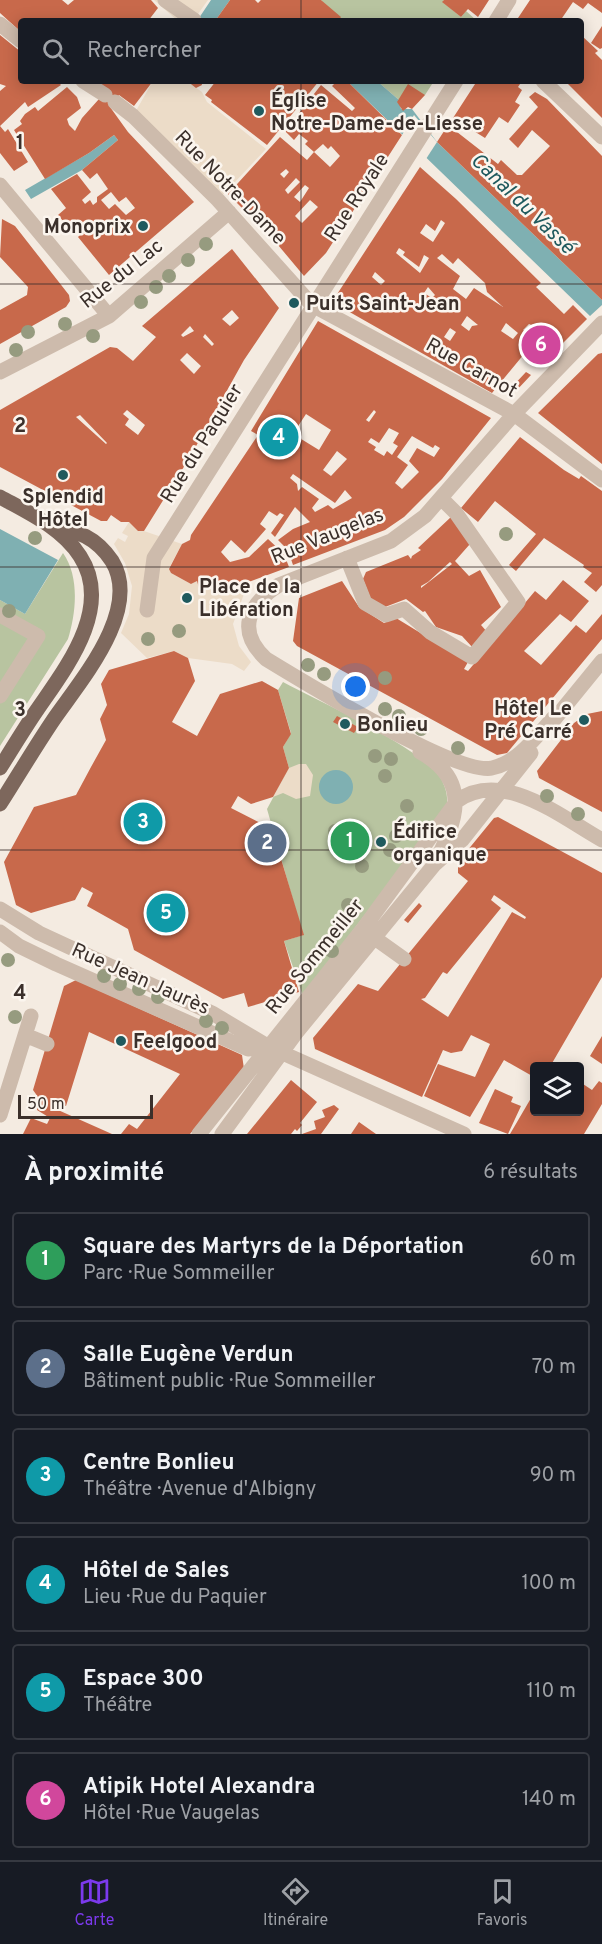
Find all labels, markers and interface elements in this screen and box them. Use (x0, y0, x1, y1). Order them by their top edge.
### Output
search box (18, 18, 584, 84)
icon: search (39, 35, 72, 68)
text: Rechercher (87, 38, 201, 65)
place label: Église Notre-Dame-de-Liesse (271, 87, 483, 138)
marker: Église Notre-Dame-de-Liesse (252, 104, 266, 118)
street label: Rue Notre-Dame (168, 126, 291, 251)
text: 1 (16, 131, 24, 157)
water label: Canal du Vassé (464, 147, 581, 262)
street label: Rue Royale (319, 149, 396, 247)
place label: Monoprix (44, 215, 131, 241)
marker: Monoprix (136, 219, 150, 233)
street label: Rue du Lac (75, 234, 169, 315)
place label: Puits Saint-Jean (306, 292, 460, 318)
marker: Puits Saint-Jean (287, 296, 301, 310)
pin: 6 (522, 322, 560, 368)
street label: Rue Carnot (421, 333, 522, 405)
street label: Rue du Paquier (156, 379, 250, 509)
text: 2 (14, 414, 26, 440)
pin: 4 (260, 414, 298, 460)
marker: Splendid Hôtel (56, 468, 70, 482)
place label: Splendid Hôtel (22, 485, 104, 534)
street label: Rue Vaugelas (268, 502, 388, 571)
place label: Place de la Libération (199, 575, 300, 624)
marker: Place de la Libération (180, 591, 194, 605)
your location (341, 672, 370, 701)
place label: Hôtel Le Pré Carré (484, 697, 572, 746)
text: 3 (14, 698, 26, 724)
place label: Bonlieu (357, 713, 428, 739)
marker: Hôtel Le Pré Carré (577, 713, 591, 727)
marker: Bonlieu (338, 717, 352, 731)
pin: 3 (124, 800, 162, 844)
pin: 1 (330, 818, 370, 864)
place label: Édifice organique (393, 818, 487, 869)
pin: 2 (248, 820, 286, 866)
marker: Édifice organique (374, 835, 388, 849)
pin: 5 (146, 890, 186, 936)
street label: Rue Sommeiller (261, 894, 370, 1021)
street label: Rue Jean Jaurès (67, 938, 213, 1022)
text: 4 (14, 981, 26, 1007)
place label: Feelgood (133, 1030, 217, 1056)
marker: Feelgood (114, 1034, 128, 1048)
map controls (530, 1062, 584, 1116)
button: layers (530, 1062, 584, 1116)
scale bar (18, 1092, 153, 1120)
text: 50 m (27, 1095, 65, 1115)
text: À proximité (24, 1157, 164, 1190)
text: 6 résultats (483, 1160, 578, 1186)
text: Square des Martyrs de la Déportation (83, 1234, 464, 1261)
text: 1 (42, 1247, 50, 1273)
text: 60 m (530, 1247, 576, 1273)
text: Parc · Rue Sommeiller (83, 1261, 274, 1287)
text: Salle Eugène Verdun (83, 1342, 294, 1369)
text: 2 (39, 1355, 52, 1381)
text: 70 m (532, 1355, 576, 1381)
text: Bâtiment public · Rue Sommeiller (83, 1369, 376, 1395)
text: Centre Bonlieu (83, 1450, 235, 1477)
text: 3 (40, 1463, 52, 1489)
text: 90 m (530, 1463, 576, 1489)
text: Théâtre · Avenue d'Albigny (83, 1477, 316, 1503)
text: Hôtel de Sales (83, 1558, 230, 1585)
text: 4 (39, 1571, 52, 1597)
text: 100 m (521, 1571, 576, 1597)
text: Lieu · Rue du Paquier (83, 1585, 267, 1611)
text: Espace 300 (83, 1666, 204, 1693)
text: 5 (39, 1679, 52, 1705)
text: 110 m (527, 1679, 576, 1705)
text: Théâtre (83, 1693, 152, 1719)
text: Atipik Hotel Alexandra (83, 1774, 315, 1801)
text: 6 (39, 1787, 52, 1813)
text: 140 m (522, 1787, 576, 1813)
text: Hôtel · Rue Vaugelas (83, 1801, 260, 1827)
tab: Carte (74, 1875, 114, 1931)
tab: Itinéraire (263, 1875, 328, 1931)
tab: Favoris (477, 1875, 528, 1931)

